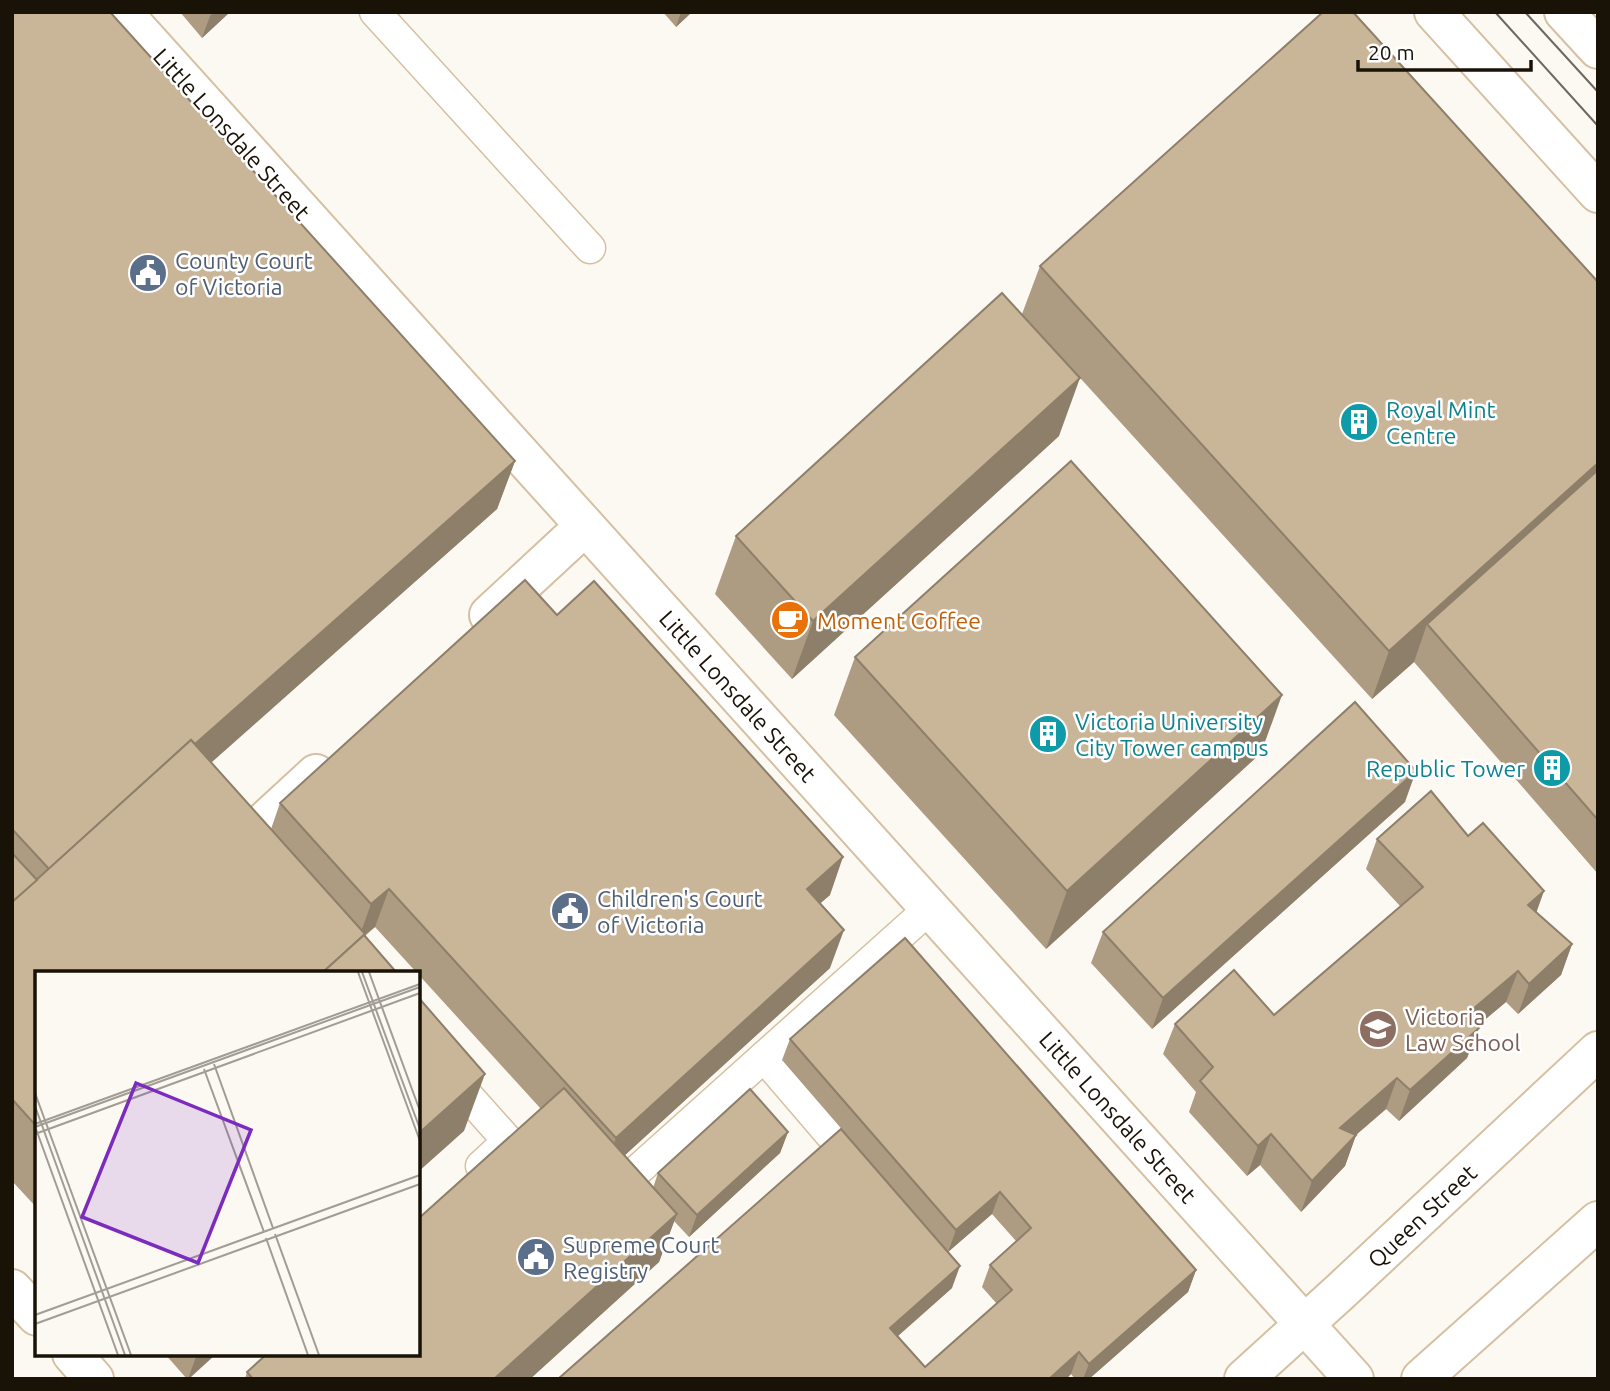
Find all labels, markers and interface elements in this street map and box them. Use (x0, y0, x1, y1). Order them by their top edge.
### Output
scale bar (1358, 28, 1531, 72)
text: 20 m (1368, 40, 1415, 64)
street label: Little Lonsdale Street (149, 43, 315, 225)
place label: County Court of Victoria (175, 248, 313, 299)
public building icon: County Court of Victoria (127, 252, 169, 294)
place label: Royal Mint Centre (1386, 397, 1496, 448)
building icon: Royal Mint Centre (1338, 401, 1380, 443)
cafe icon: Moment Coffee (769, 599, 811, 641)
street label: Little Lonsdale Street (655, 605, 821, 787)
place label: Moment Coffee (817, 608, 981, 633)
place label: Victoria University City Tower campus (1075, 709, 1269, 760)
building icon: Victoria University City Tower campus (1027, 713, 1069, 755)
building icon: Republic Tower (1531, 747, 1573, 789)
place label: Republic Tower (1366, 756, 1525, 781)
place label: Children's Court of Victoria (597, 886, 763, 937)
public building icon: Children's Court of Victoria (549, 890, 591, 932)
inset map (35, 971, 420, 1356)
place label: Victoria Law School (1405, 1004, 1520, 1055)
school or university icon: Victoria Law School (1357, 1008, 1399, 1050)
street label: Little Lonsdale Street (1035, 1026, 1201, 1208)
street label: Queen Street (1363, 1159, 1481, 1273)
place label: Supreme Court Registry (563, 1232, 719, 1283)
public building icon: Supreme Court Registry (515, 1236, 557, 1278)

